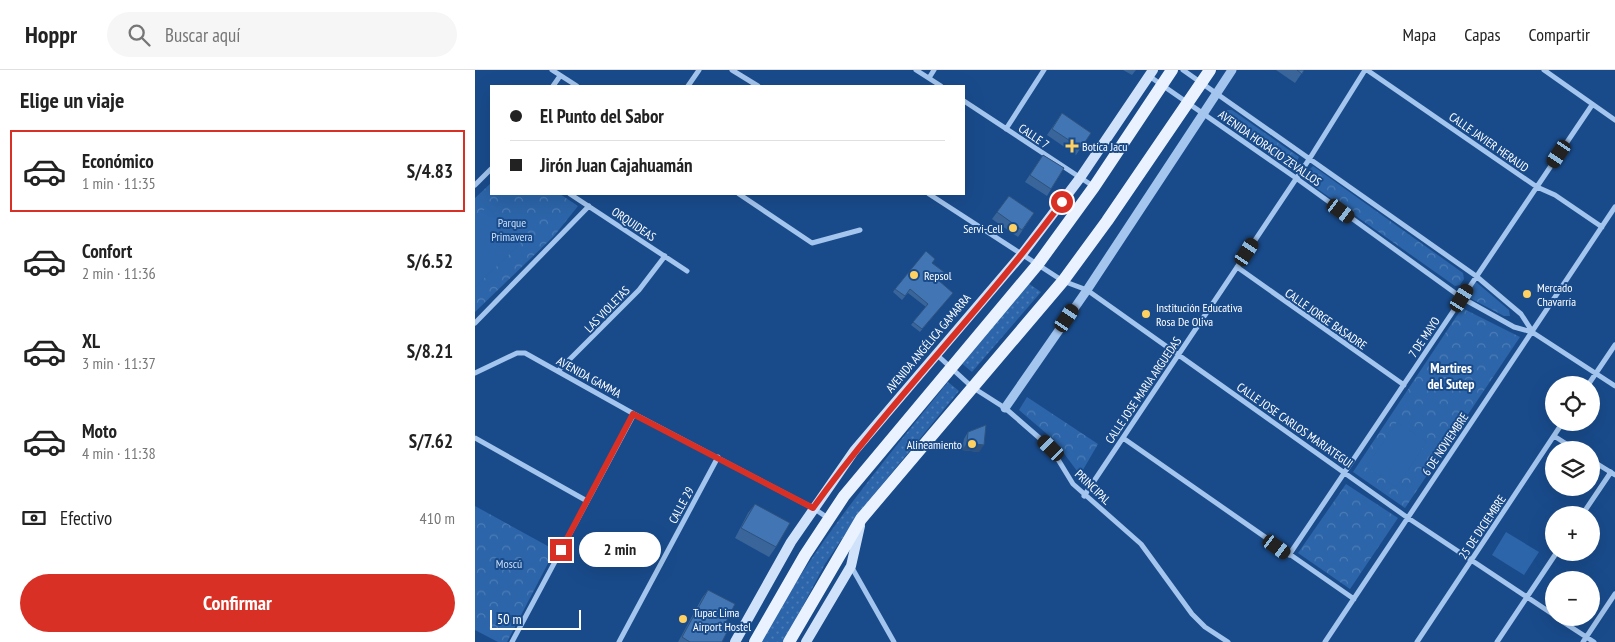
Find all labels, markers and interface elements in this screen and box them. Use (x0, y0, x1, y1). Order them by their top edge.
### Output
search box (107, 12, 457, 57)
text: Hoppr (25, 19, 77, 50)
icon: search (125, 21, 153, 49)
text: Buscar aquí (165, 23, 240, 47)
text: Mapa (1403, 23, 1436, 46)
text: Capas (1464, 23, 1501, 46)
text: Compartir (1529, 23, 1590, 46)
text: Elige un viaje (20, 86, 124, 114)
text: El Punto del Sabor (540, 104, 664, 128)
street label: AVENIDA HORACIO ZEVALLOS (1216, 107, 1324, 189)
street label: CALLE JAVIER HERAUD (1446, 109, 1532, 175)
street label: CALLE 7 (1016, 120, 1052, 152)
car (1544, 137, 1573, 171)
place label: Botica Jacu (1082, 139, 1128, 154)
marker: Botica Jacu (1066, 140, 1078, 152)
icon: car (22, 149, 67, 194)
text: Económico (82, 149, 154, 173)
text: Jirón Juan Cajahuamán (540, 153, 693, 177)
text: S/4.83 (407, 159, 453, 183)
text: 1 min · 11:35 (82, 173, 156, 193)
route start (1051, 191, 1073, 213)
car (1324, 196, 1357, 226)
street label: ORQUIDEAS (609, 204, 659, 244)
park label: Parque Primavera (491, 215, 533, 244)
place label: Servi-Cell (963, 221, 1003, 236)
marker: Servi-Cell (1007, 222, 1019, 234)
car (1232, 235, 1261, 269)
icon: car (22, 239, 67, 284)
text: Confort (82, 239, 132, 263)
text: S/6.52 (407, 249, 453, 273)
text: 2 min · 11:36 (82, 263, 156, 283)
place label: Repsol (924, 268, 952, 283)
marker: Repsol (908, 269, 920, 281)
place label: Mercado Chavarría (1537, 280, 1576, 309)
car (1447, 281, 1476, 315)
street label: LAS VIOLETAS (581, 283, 633, 335)
street label: CALLE JORGE BASADRE (1282, 285, 1370, 353)
marker: Mercado Chavarría (1521, 288, 1533, 300)
street label: AVENIDA ANGÉLICA GAMARRA (882, 290, 974, 396)
place label: Institución Educativa Rosa De Oliva (1156, 300, 1243, 329)
car (1052, 301, 1081, 335)
marker: Institución Educativa Rosa De Oliva (1140, 308, 1152, 320)
street label: 7 DE MAYO (1405, 314, 1443, 360)
icon: car (22, 329, 67, 374)
text: XL (82, 329, 100, 353)
street label: CALLE JOSE MARIA ARGUEDAS (1102, 334, 1184, 446)
text: S/8.21 (407, 339, 453, 363)
text: 3 min · 11:37 (82, 353, 156, 373)
street label: AVENIDA GAMMA (554, 353, 624, 401)
district label: Martires del Sutep (1427, 359, 1475, 393)
map controls (1545, 376, 1600, 626)
button: locate (1545, 376, 1600, 431)
street label: CALLE JOSE CARLOS MARIATEGUI (1234, 379, 1356, 471)
street label: 6 DE NOVIEMBRE (1419, 410, 1471, 478)
icon: car (22, 419, 67, 464)
text: Moto (82, 419, 117, 443)
text: S/7.62 (409, 429, 453, 453)
car (1035, 432, 1067, 464)
place label: Alineamiento (907, 437, 962, 452)
marker: Alineamiento (966, 438, 978, 450)
button: layers (1545, 441, 1600, 496)
text: 4 min · 11:38 (82, 443, 156, 463)
street label: PRINCIPAL (1072, 466, 1114, 508)
street label: CALLE 29 (665, 484, 697, 526)
street label: 25 DE DICIEMBRE (1455, 492, 1509, 562)
icon: cash (20, 504, 48, 532)
text: Efectivo (60, 506, 112, 530)
button: + (1545, 506, 1600, 561)
text: 410 m (420, 508, 455, 528)
callout: 2 min (579, 532, 661, 568)
car (1260, 532, 1293, 562)
route end (550, 539, 572, 561)
text: 2 min (604, 539, 636, 559)
park label: Moscú (496, 556, 522, 571)
button: − (1545, 571, 1600, 626)
button: Confirmar (20, 574, 455, 632)
place label: Tupac Lima Airport Hostel (693, 605, 751, 634)
scale bar (490, 607, 581, 630)
text: 50 m (497, 610, 522, 628)
marker: Tupac Lima Airport Hostel (677, 613, 689, 625)

